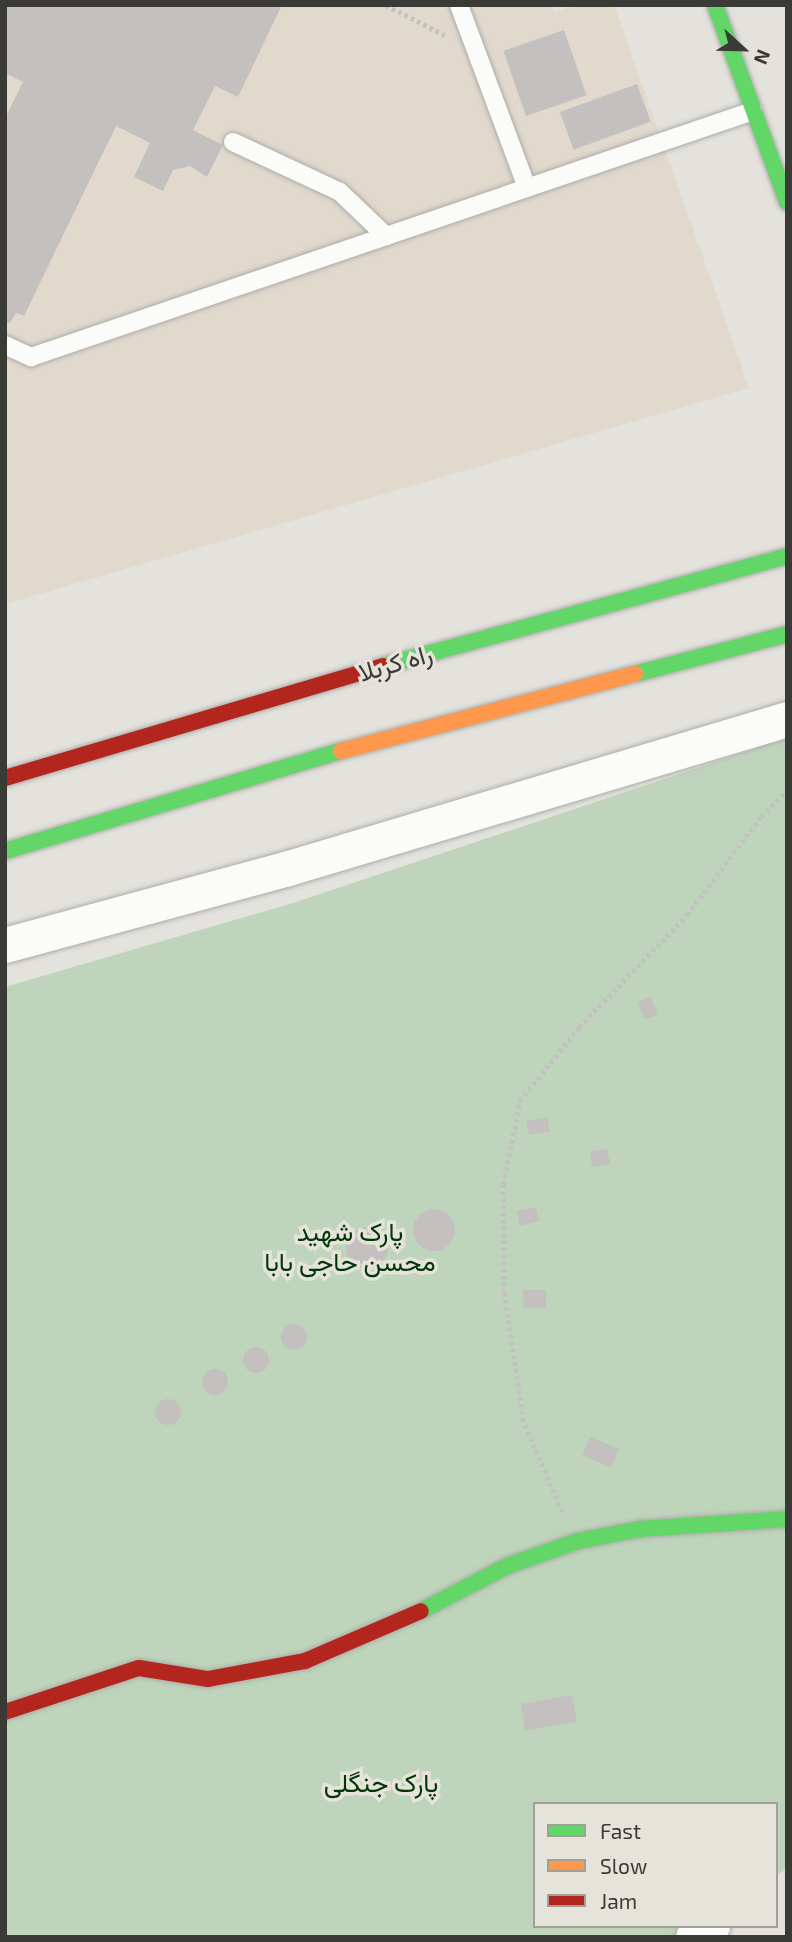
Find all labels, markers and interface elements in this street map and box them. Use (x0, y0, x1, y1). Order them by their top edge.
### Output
north arrow (708, 14, 778, 84)
text: N (750, 46, 776, 68)
street label: راه کربلا (354, 637, 436, 687)
park label: پارک شهید محسن حاجی بابا (264, 1215, 436, 1276)
park label: پارک جنگلی (324, 1766, 438, 1798)
legend (533, 1802, 778, 1928)
text: Fast (600, 1818, 641, 1843)
text: Slow (600, 1853, 647, 1878)
text: Jam (600, 1888, 637, 1913)

